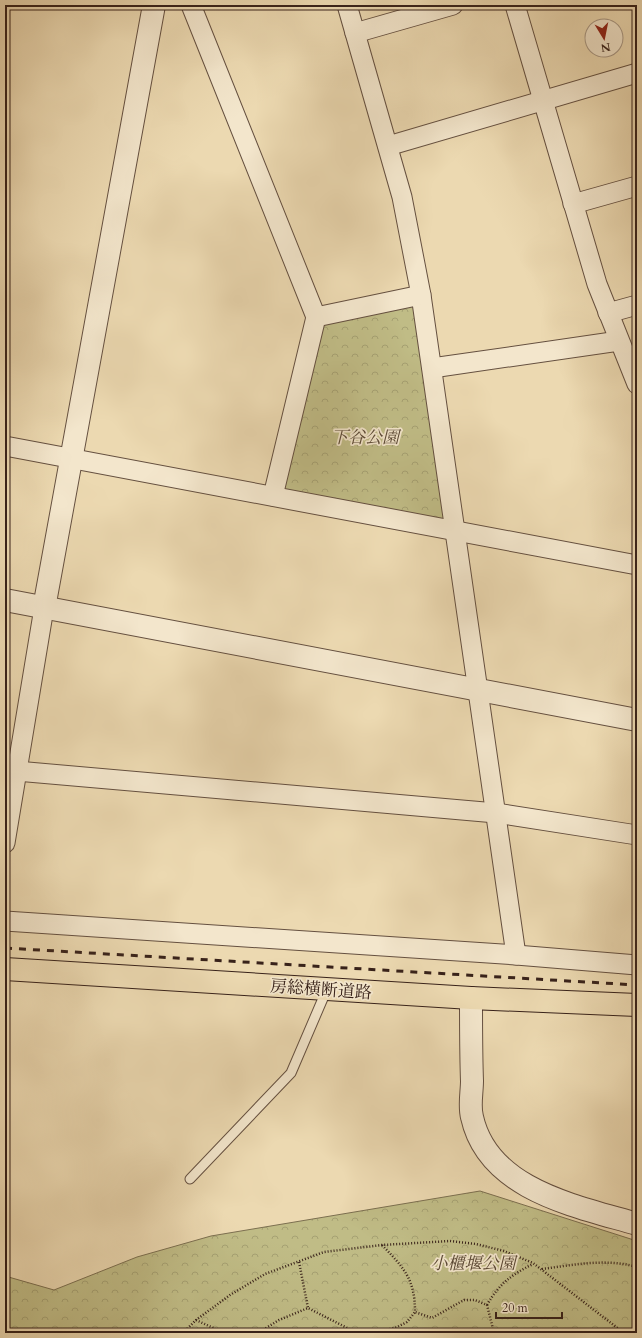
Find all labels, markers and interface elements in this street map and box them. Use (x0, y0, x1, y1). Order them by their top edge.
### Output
north arrow (584, 18, 624, 58)
text: N (599, 39, 612, 56)
park label: 下谷公園 (331, 426, 402, 449)
street label: 房総横断道路 (269, 974, 373, 1005)
park label: 小櫃堰公園 (431, 1252, 518, 1275)
scale bar (496, 1294, 562, 1320)
text: 20 m (502, 1300, 529, 1316)

